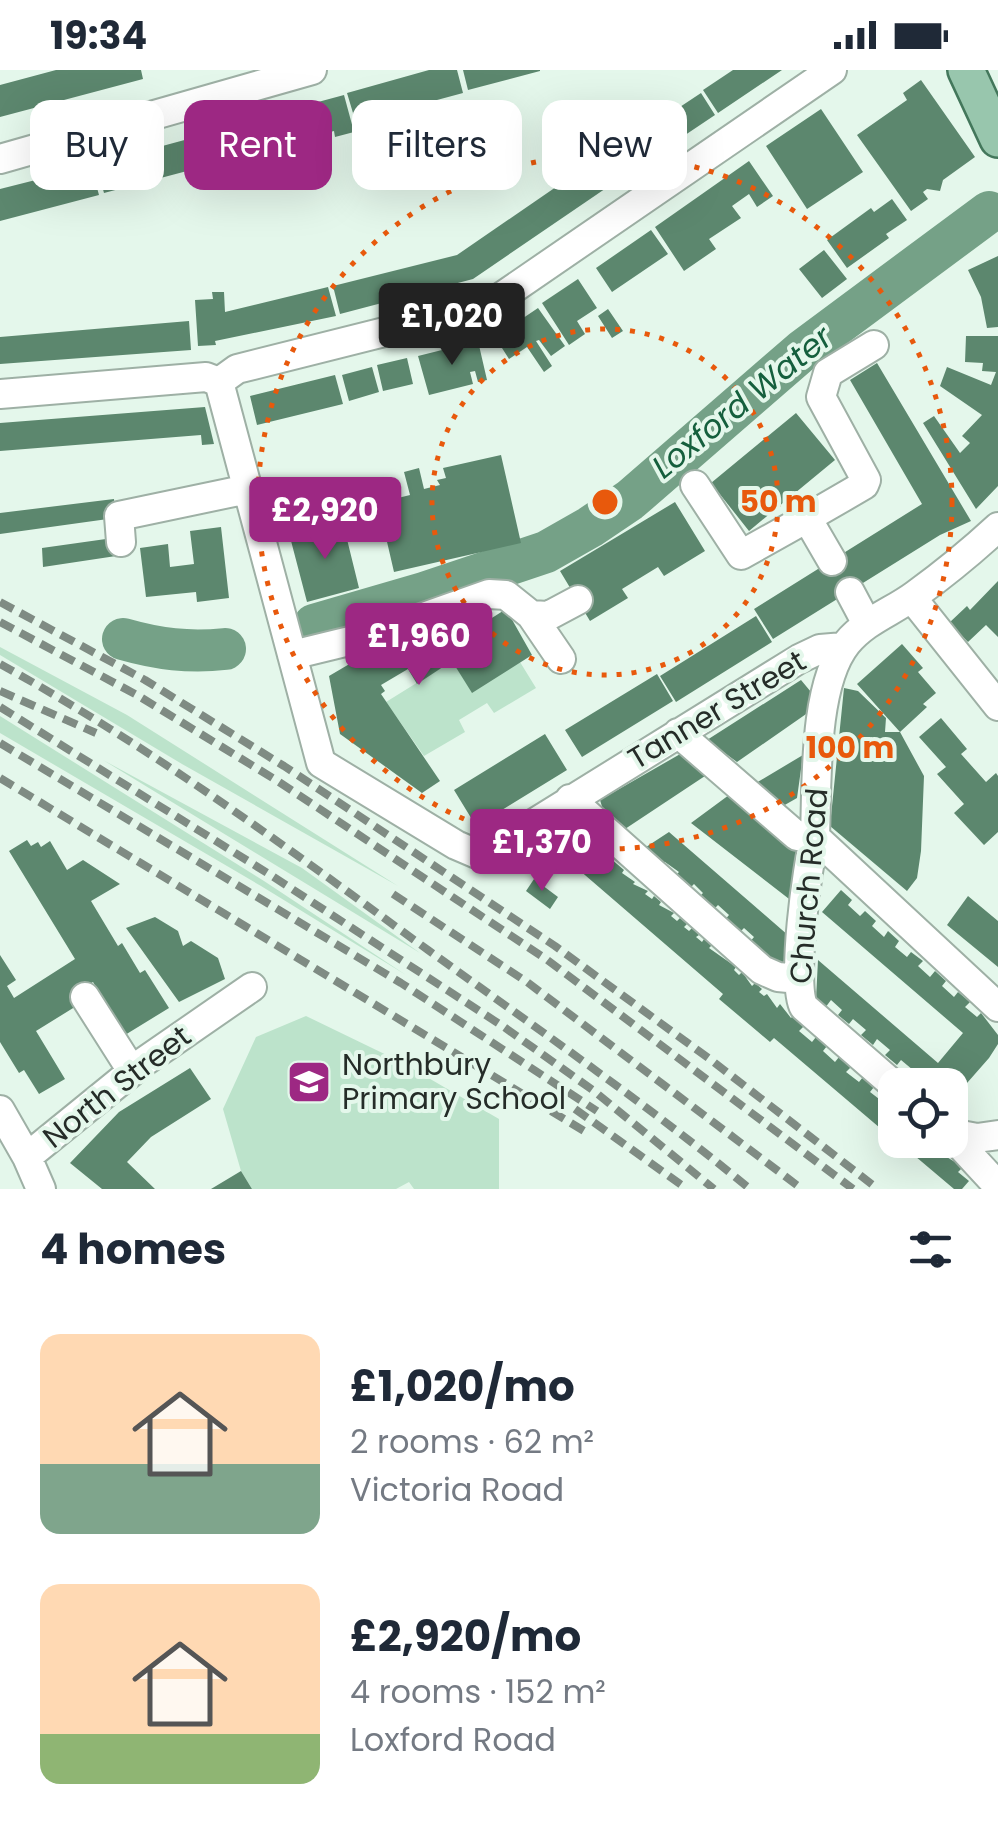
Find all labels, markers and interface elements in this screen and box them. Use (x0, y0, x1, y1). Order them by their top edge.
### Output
text: 19:34 (50, 9, 147, 62)
chip: Buy (30, 100, 164, 190)
chip: Rent (184, 100, 332, 190)
chip: Filters (352, 100, 522, 190)
chip: New (542, 100, 687, 190)
pin: £1,020 (371, 283, 533, 368)
text: £1,020 (401, 293, 503, 338)
water label: Loxford Water (642, 314, 842, 488)
pin: £2,920 (244, 477, 406, 562)
text: 50 m (739, 480, 817, 523)
centre of rings (587, 484, 623, 520)
text: £2,920 (271, 487, 379, 532)
pin: £1,960 (338, 603, 500, 688)
text: £1,960 (367, 613, 471, 658)
street label: Tanner Street (620, 639, 814, 780)
text: 100 m (806, 726, 894, 769)
street label: Church Road (779, 786, 838, 986)
pin: £1,370 (461, 809, 623, 894)
text: £1,370 (492, 819, 592, 864)
street label: North Street (34, 1015, 200, 1158)
place label: Northbury Primary School (342, 1043, 566, 1120)
school or university icon: Northbury Primary School (286, 1059, 332, 1105)
map controls (878, 1068, 968, 1158)
button: locate (878, 1068, 968, 1158)
text: 4 homes (40, 1220, 226, 1279)
icon: filters (903, 1222, 958, 1277)
text: £1,020/mo (350, 1357, 575, 1416)
icon: home (120, 1374, 240, 1494)
text: 2 rooms · 62 m² (350, 1419, 594, 1464)
text: Victoria Road (350, 1467, 564, 1512)
text: £2,920/mo (350, 1607, 581, 1666)
icon: home (120, 1624, 240, 1744)
text: 4 rooms · 152 m² (350, 1669, 606, 1714)
text: Loxford Road (350, 1717, 556, 1762)

